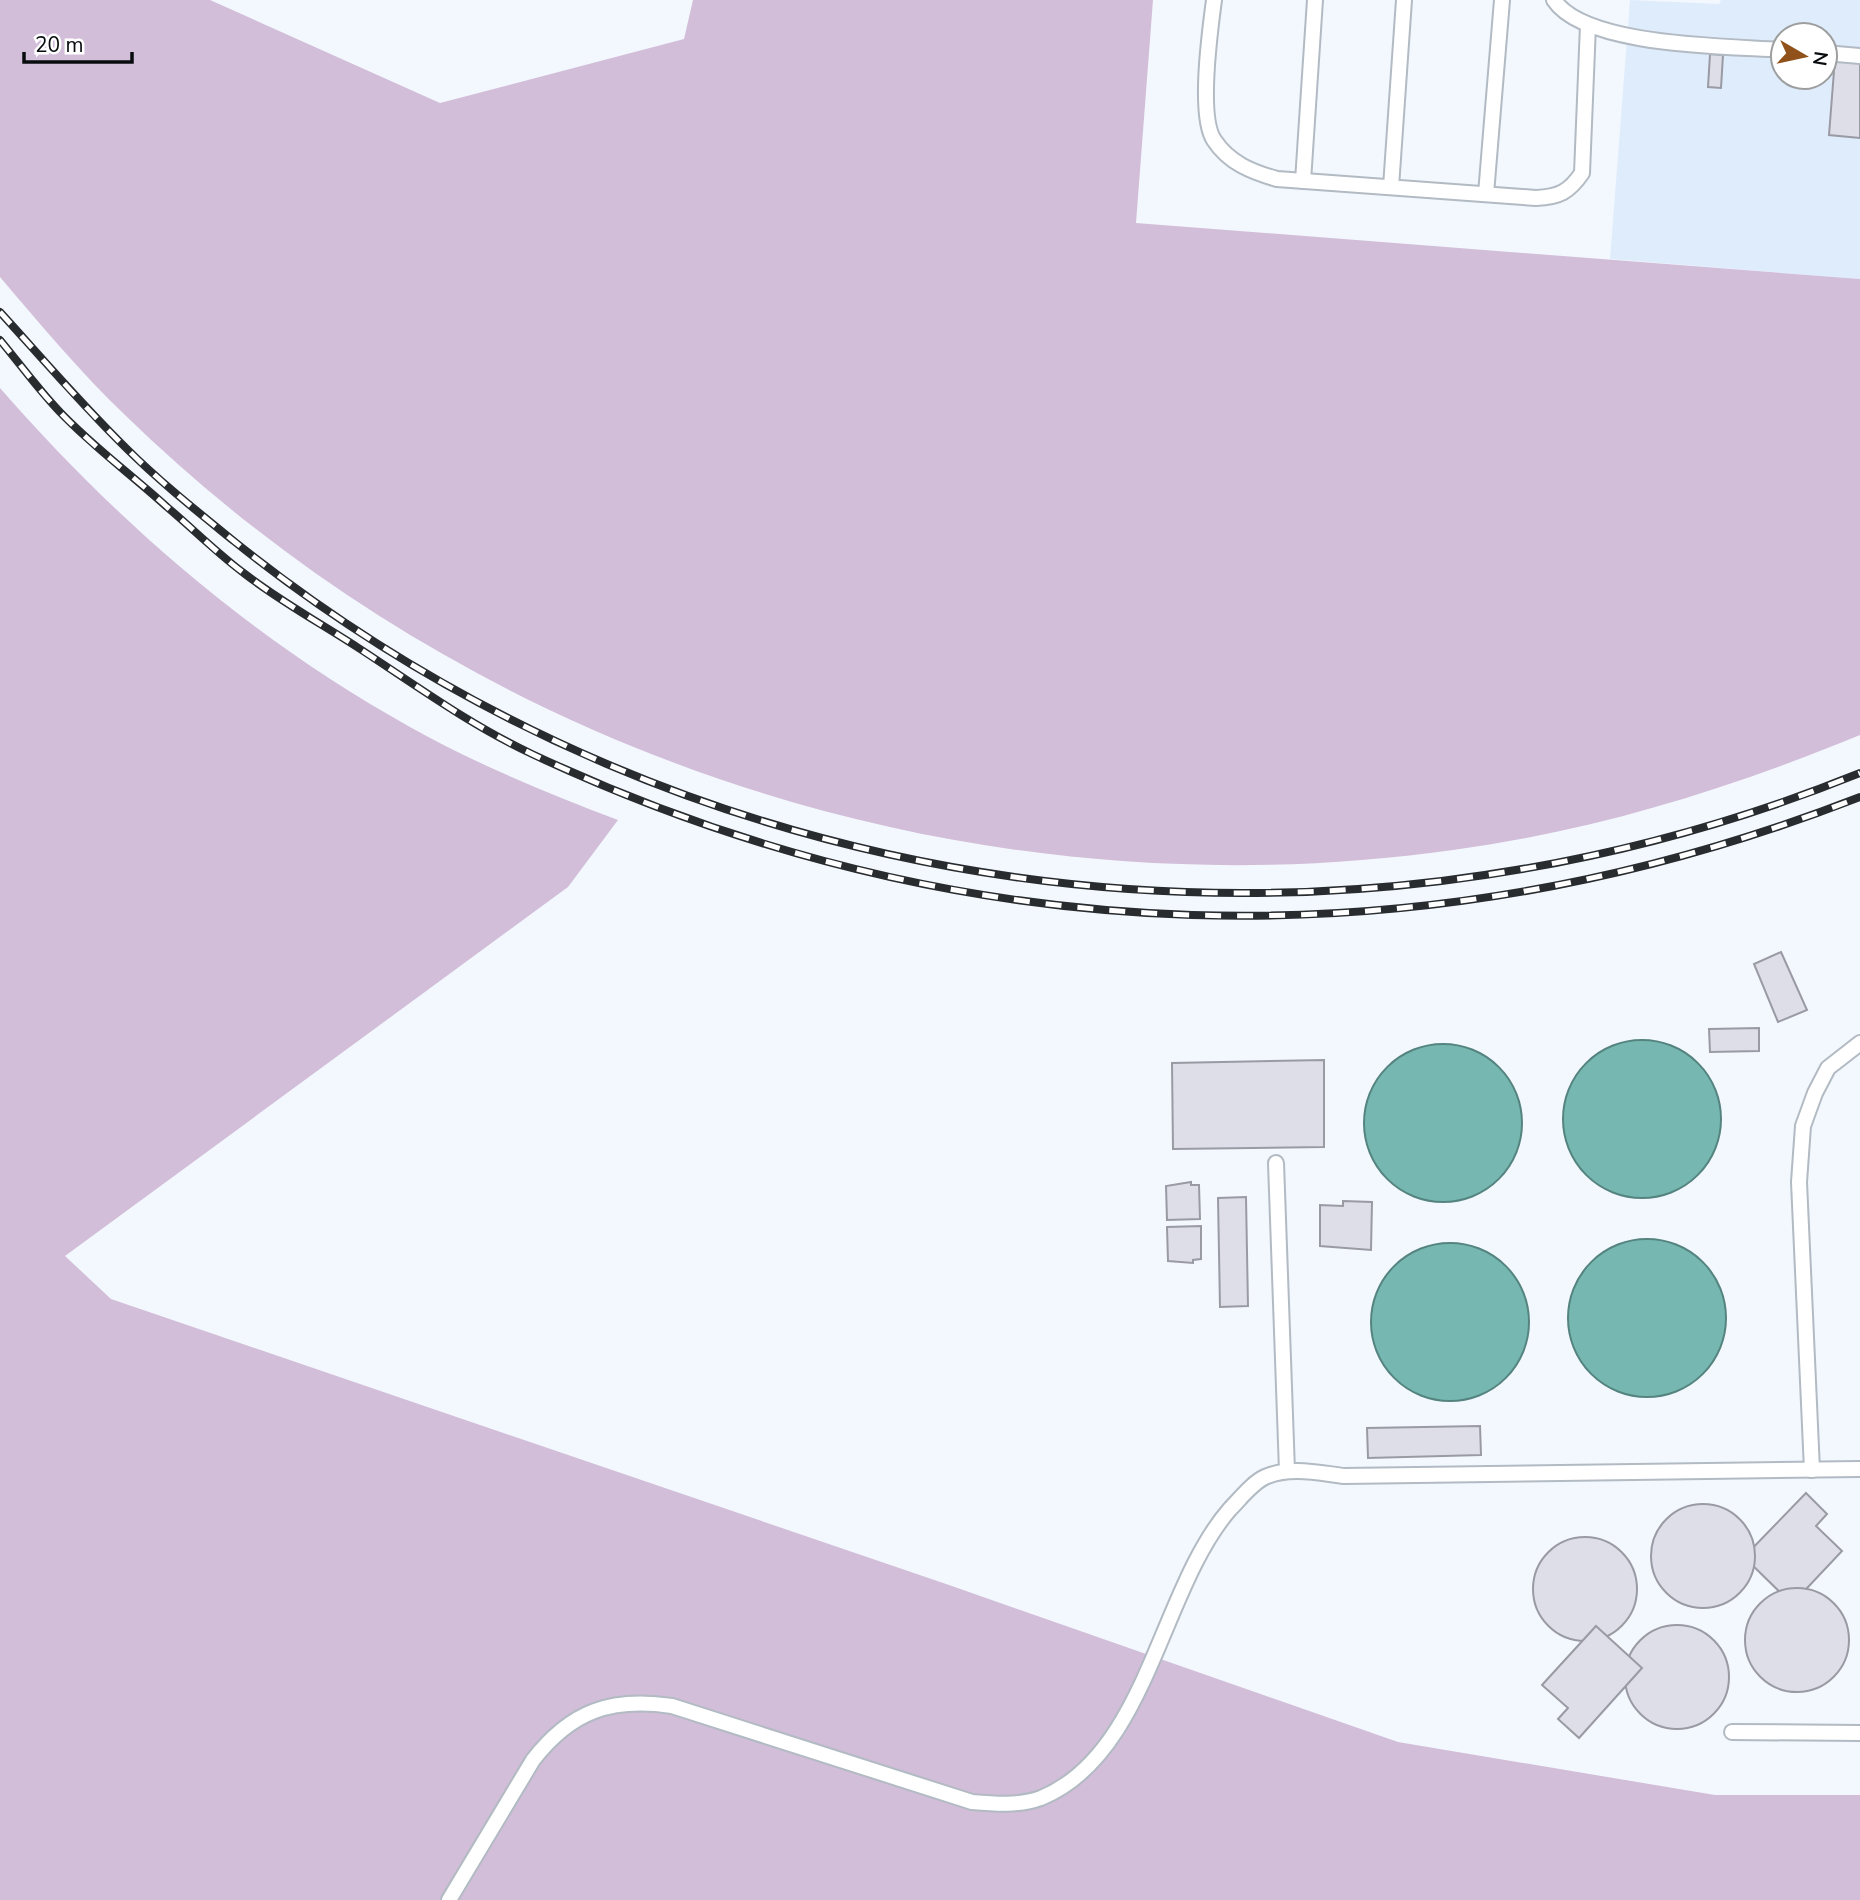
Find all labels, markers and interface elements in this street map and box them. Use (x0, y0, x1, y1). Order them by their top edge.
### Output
scale bar (24, 21, 133, 65)
north arrow (1769, 21, 1839, 91)
text: 20 m (35, 31, 84, 59)
text: N (1806, 49, 1834, 68)

